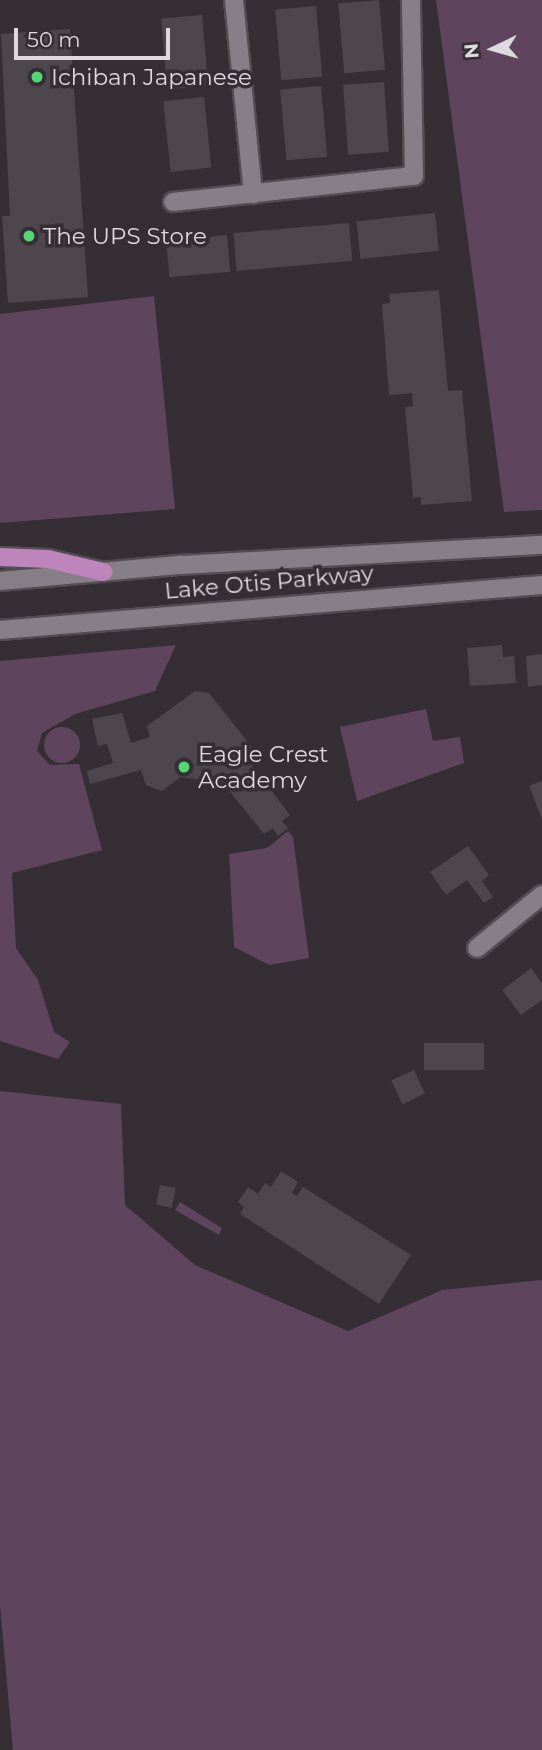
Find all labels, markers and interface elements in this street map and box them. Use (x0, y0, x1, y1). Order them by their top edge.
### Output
scale bar (18, 14, 173, 58)
north arrow (458, 14, 528, 84)
text: 50 m (27, 27, 81, 52)
text: N (459, 42, 484, 60)
place label: Ichiban Japanese (51, 63, 252, 91)
marker: Ichiban Japanese (29, 69, 45, 85)
place label: The UPS Store (43, 222, 207, 250)
marker: The UPS Store (21, 228, 37, 244)
street label: Lake Otis Parkway (163, 559, 375, 605)
place label: Eagle Crest Academy (198, 740, 328, 794)
marker: Eagle Crest Academy (176, 759, 192, 775)

